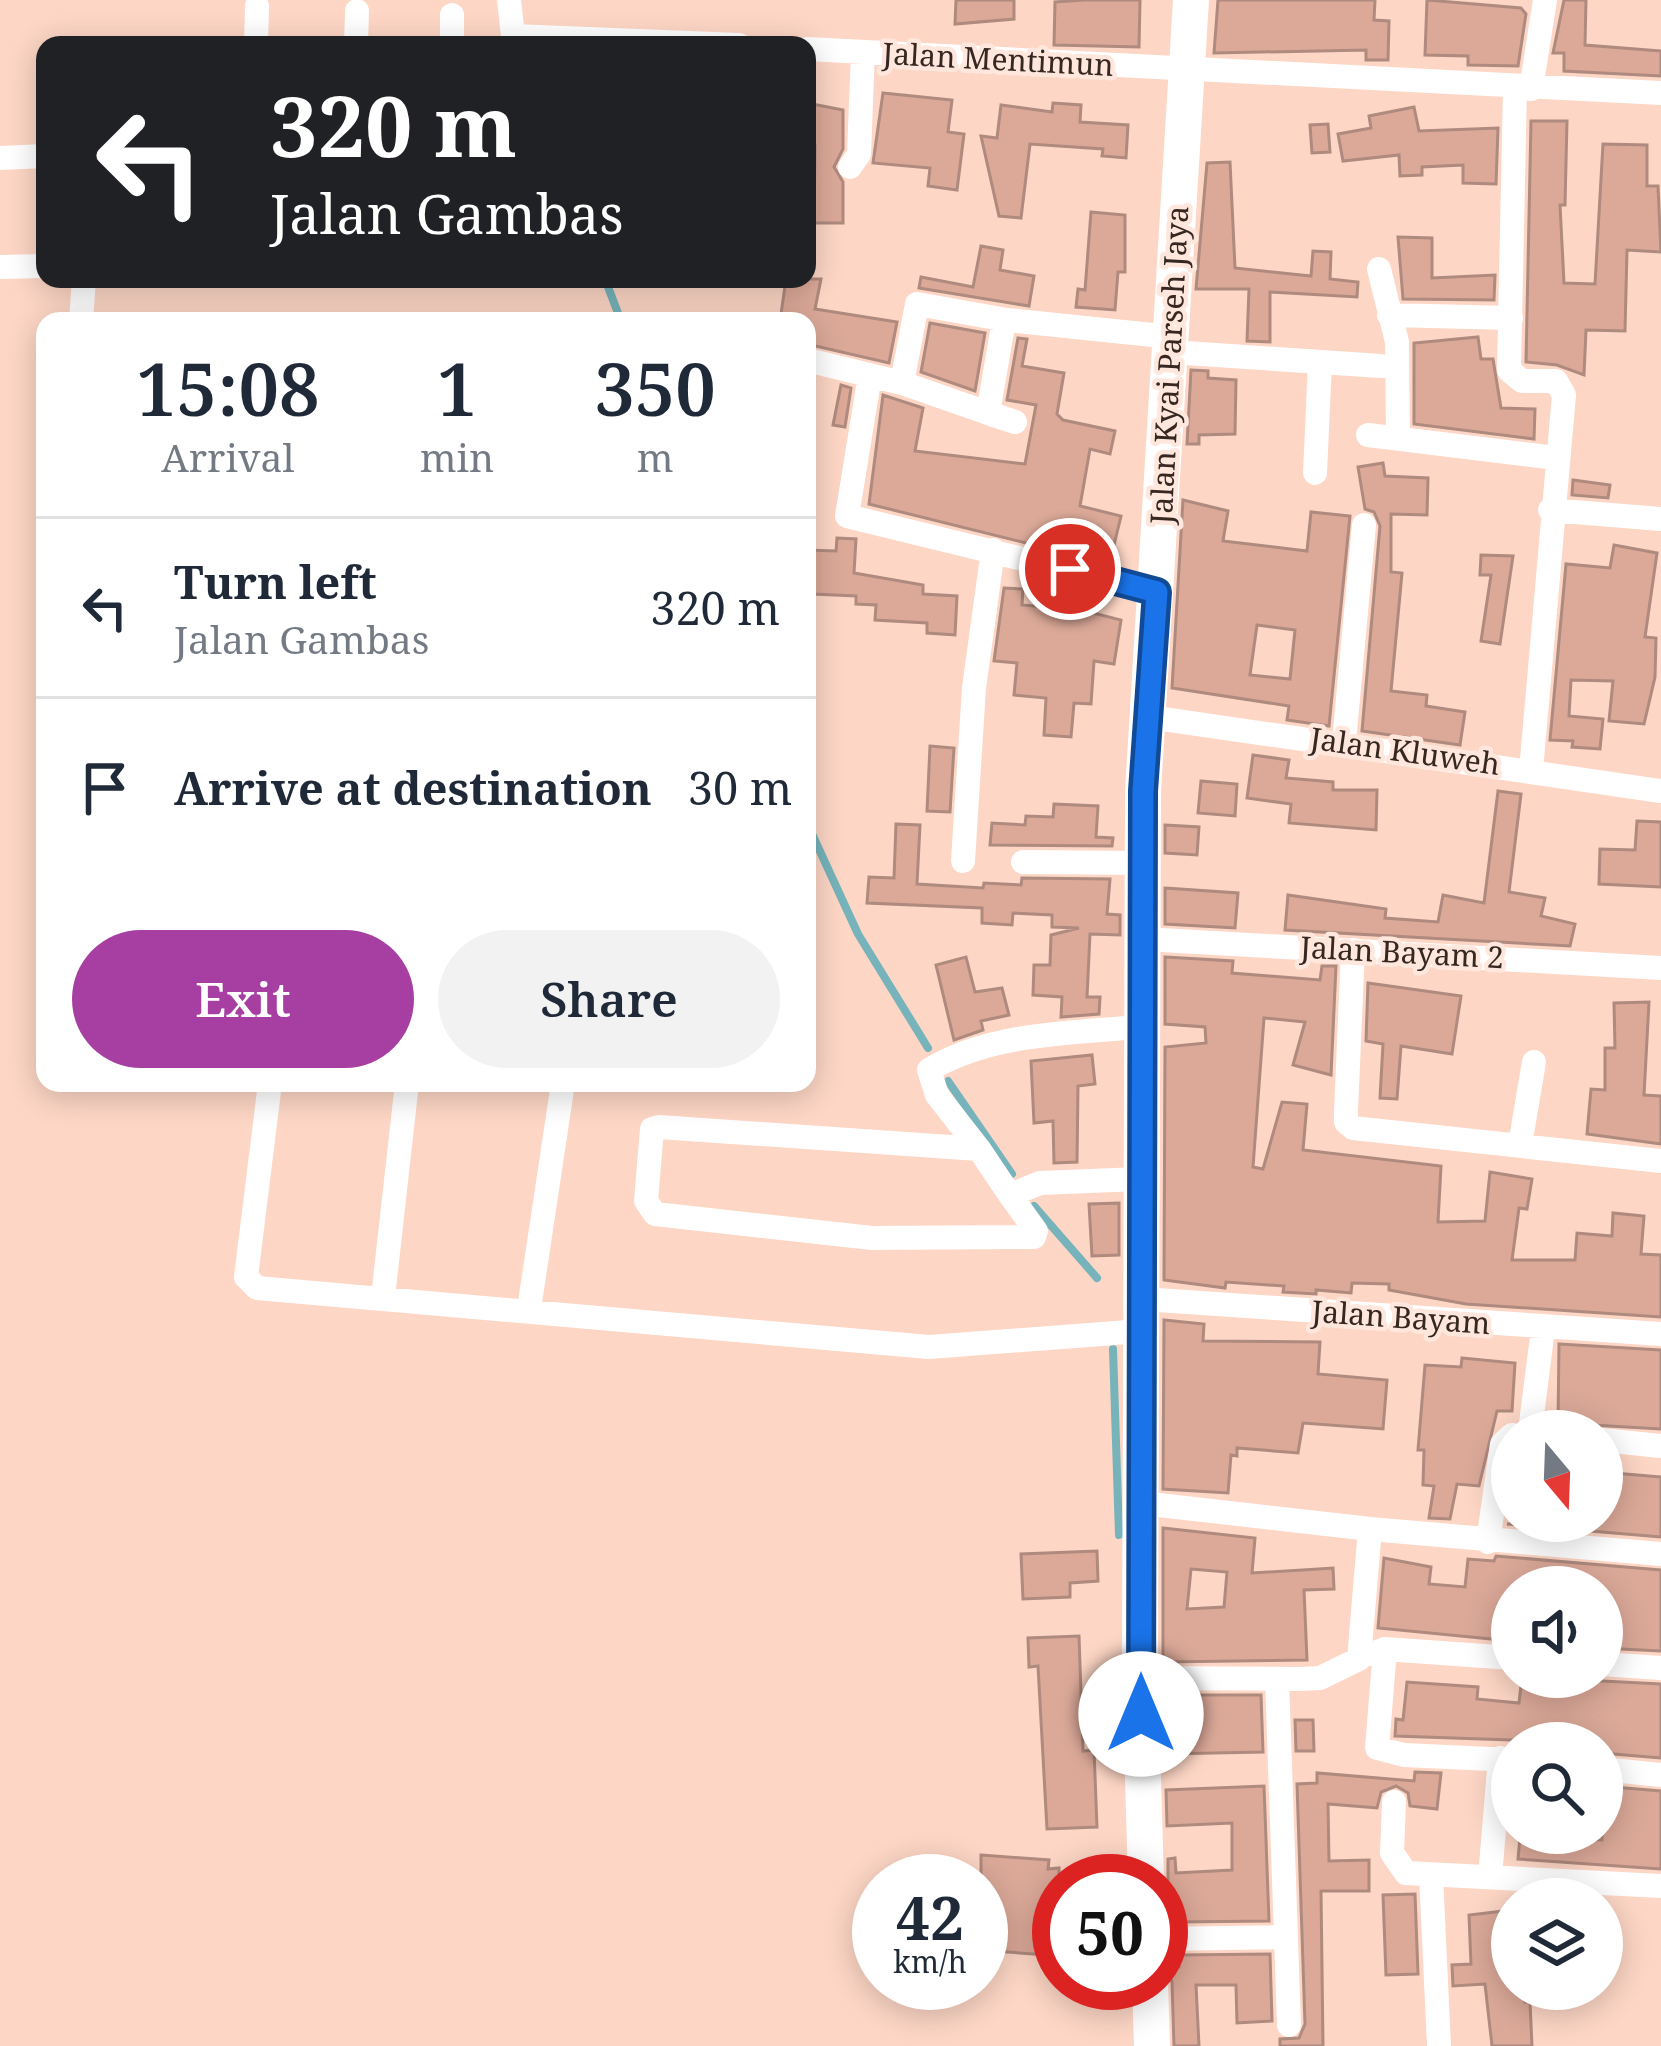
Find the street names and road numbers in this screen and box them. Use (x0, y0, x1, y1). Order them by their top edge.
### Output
street label: Jalan Mentimun (880, 32, 1115, 85)
street label: Jalan Kyai Parseh Jaya (1140, 205, 1197, 526)
street label: Jalan Kluweh (1307, 717, 1503, 784)
street label: Jalan Bayam 2 (1298, 926, 1505, 977)
street label: Jalan Bayam (1309, 1290, 1492, 1343)

